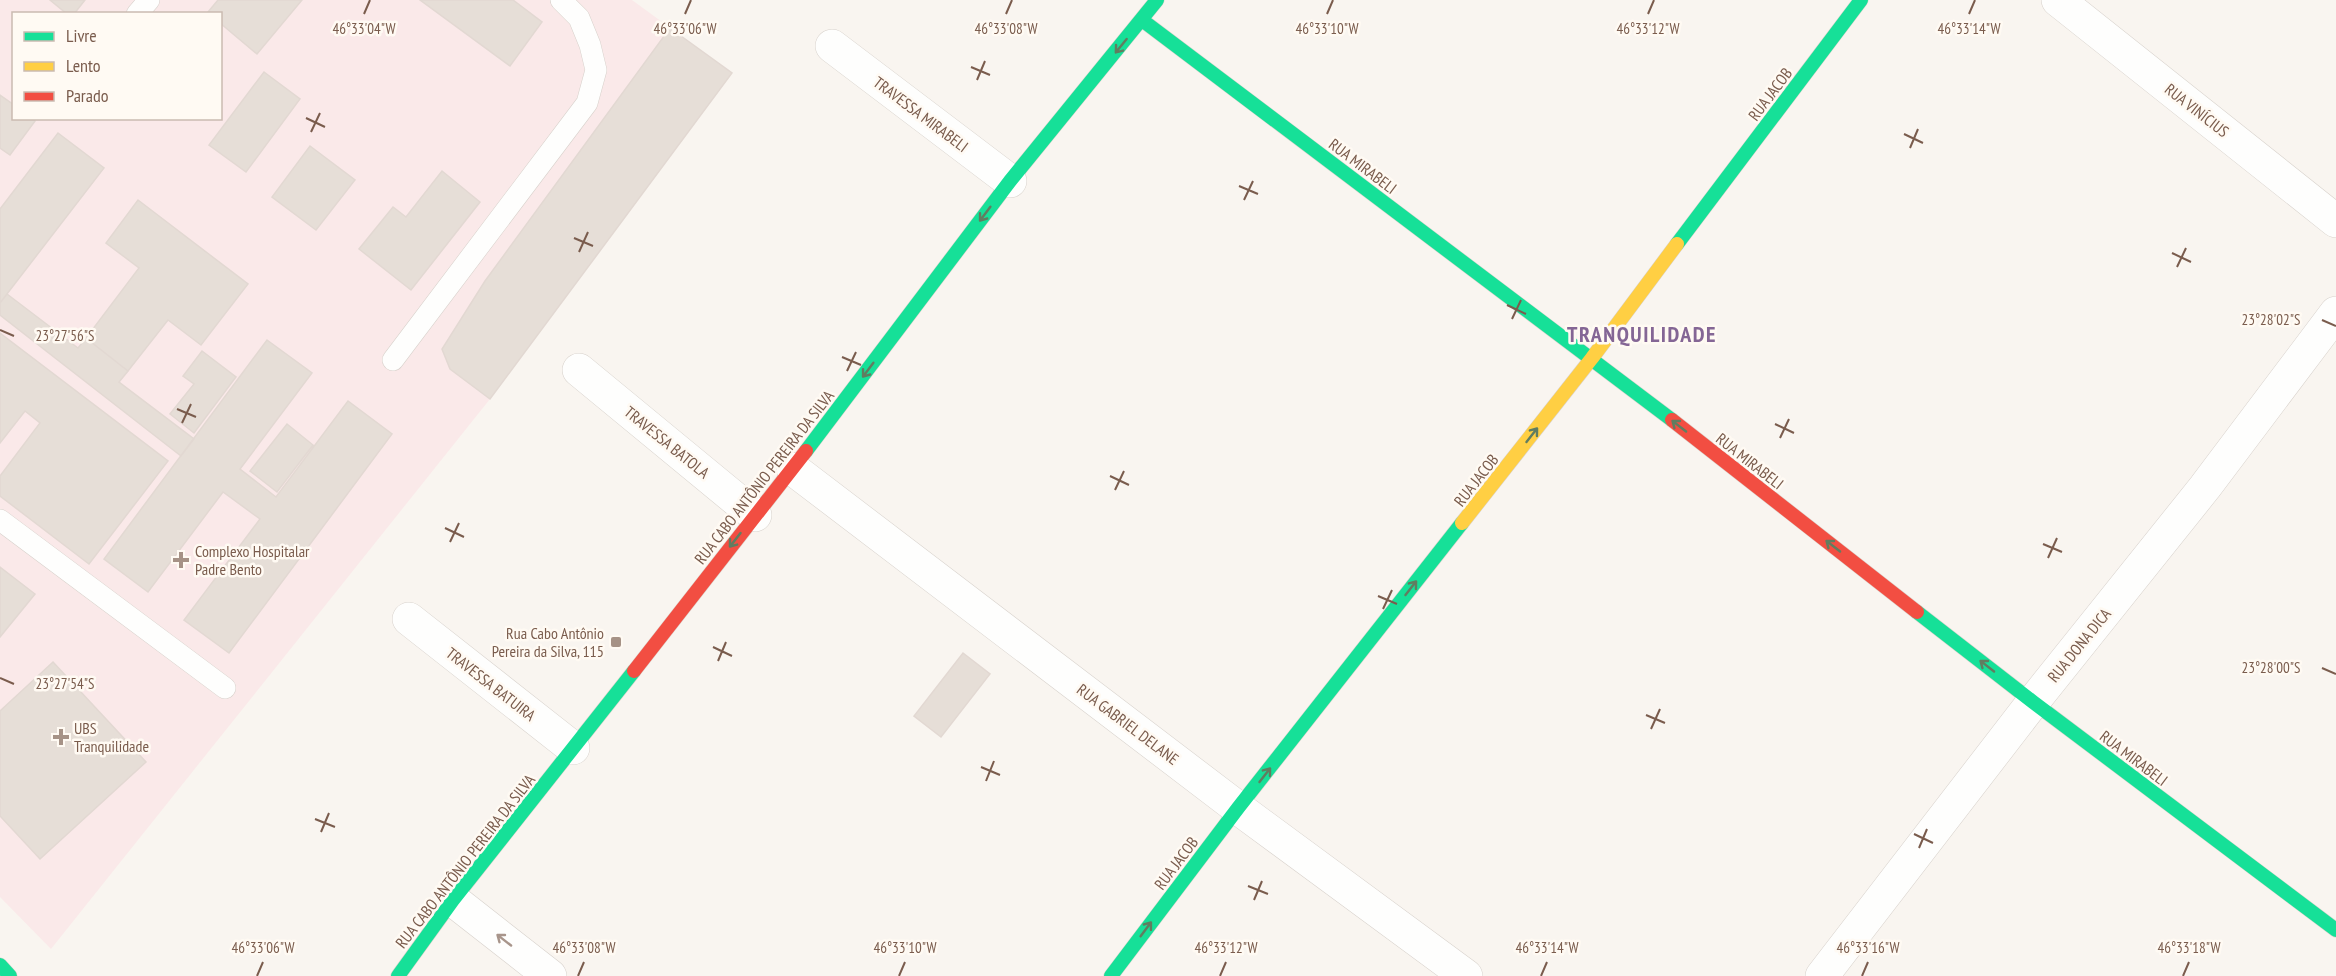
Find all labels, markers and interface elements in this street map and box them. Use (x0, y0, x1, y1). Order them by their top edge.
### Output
legend (12, 12, 222, 120)
text: 46°33'04"W (332, 19, 396, 38)
text: 46°33'06"W (653, 19, 717, 38)
text: 46°33'08"W (974, 19, 1038, 38)
text: 46°33'10"W (1295, 19, 1359, 38)
text: 46°33'12"W (1616, 19, 1680, 38)
text: 46°33'14"W (1937, 19, 2001, 38)
text: Livre (66, 24, 97, 47)
one-way arrow (1114, 38, 1127, 54)
text: Lento (66, 54, 101, 77)
street label: RUA JACOB (1744, 64, 1796, 124)
street label: TRAVESSA MIRABELI (870, 72, 972, 156)
street label: RUA VINÍCIUS (2161, 79, 2233, 141)
text: Parado (66, 84, 109, 107)
street label: RUA MIRABELI (1325, 134, 1401, 198)
one-way arrow (979, 206, 991, 222)
text: 23°28'02"S (2241, 310, 2301, 329)
district label: TRANQUILIDADE (1567, 320, 1717, 348)
text: 23°27'56"S (35, 326, 95, 345)
one-way arrow (861, 362, 874, 378)
street label: RUA CABO ANTÔNIO PEREIRA DA SILVA (690, 386, 838, 568)
street label: TRAVESSA BATOLA (620, 402, 714, 483)
one-way arrow (1671, 420, 1687, 433)
one-way arrow (1525, 427, 1538, 443)
street label: RUA MIRABELI (1712, 428, 1788, 494)
street label: RUA JACOB (1449, 450, 1503, 510)
one-way arrow (729, 532, 742, 548)
one-way arrow (1825, 540, 1841, 553)
place label: Complexo Hospitalar Padre Bento (195, 541, 310, 579)
marker: Complexo Hospitalar Padre Bento (172, 551, 190, 569)
one-way arrow (1405, 581, 1418, 597)
street label: RUA DONA DICA (2043, 604, 2115, 686)
place label: Rua Cabo Antônio Pereira da Silva, 115 (492, 623, 604, 661)
marker: Rua Cabo Antônio Pereira da Silva, 115 (609, 635, 623, 649)
street label: TRAVESSA BATUIRA (442, 643, 540, 725)
text: 23°28'00"S (2241, 658, 2301, 677)
one-way arrow (1979, 659, 1995, 672)
text: 23°27'54"S (35, 674, 95, 693)
street label: RUA GABRIEL DELANE (1073, 679, 1183, 769)
place label: UBS Tranquilidade (74, 718, 149, 756)
street label: RUA MIRABELI (2096, 726, 2172, 790)
marker: UBS Tranquilidade (52, 728, 70, 746)
one-way arrow (1258, 767, 1271, 783)
street label: RUA CABO ANTÔNIO PEREIRA DA SILVA (391, 770, 539, 952)
street label: RUA JACOB (1150, 833, 1202, 893)
one-way arrow (1140, 922, 1152, 938)
one-way arrow (496, 934, 512, 947)
text: 46°33'06"W (231, 938, 295, 957)
text: 46°33'08"W (552, 938, 616, 957)
text: 46°33'10"W (873, 938, 937, 957)
text: 46°33'12"W (1194, 938, 1258, 957)
text: 46°33'14"W (1515, 938, 1579, 957)
text: 46°33'16"W (1836, 938, 1900, 957)
text: 46°33'18"W (2157, 938, 2221, 957)

